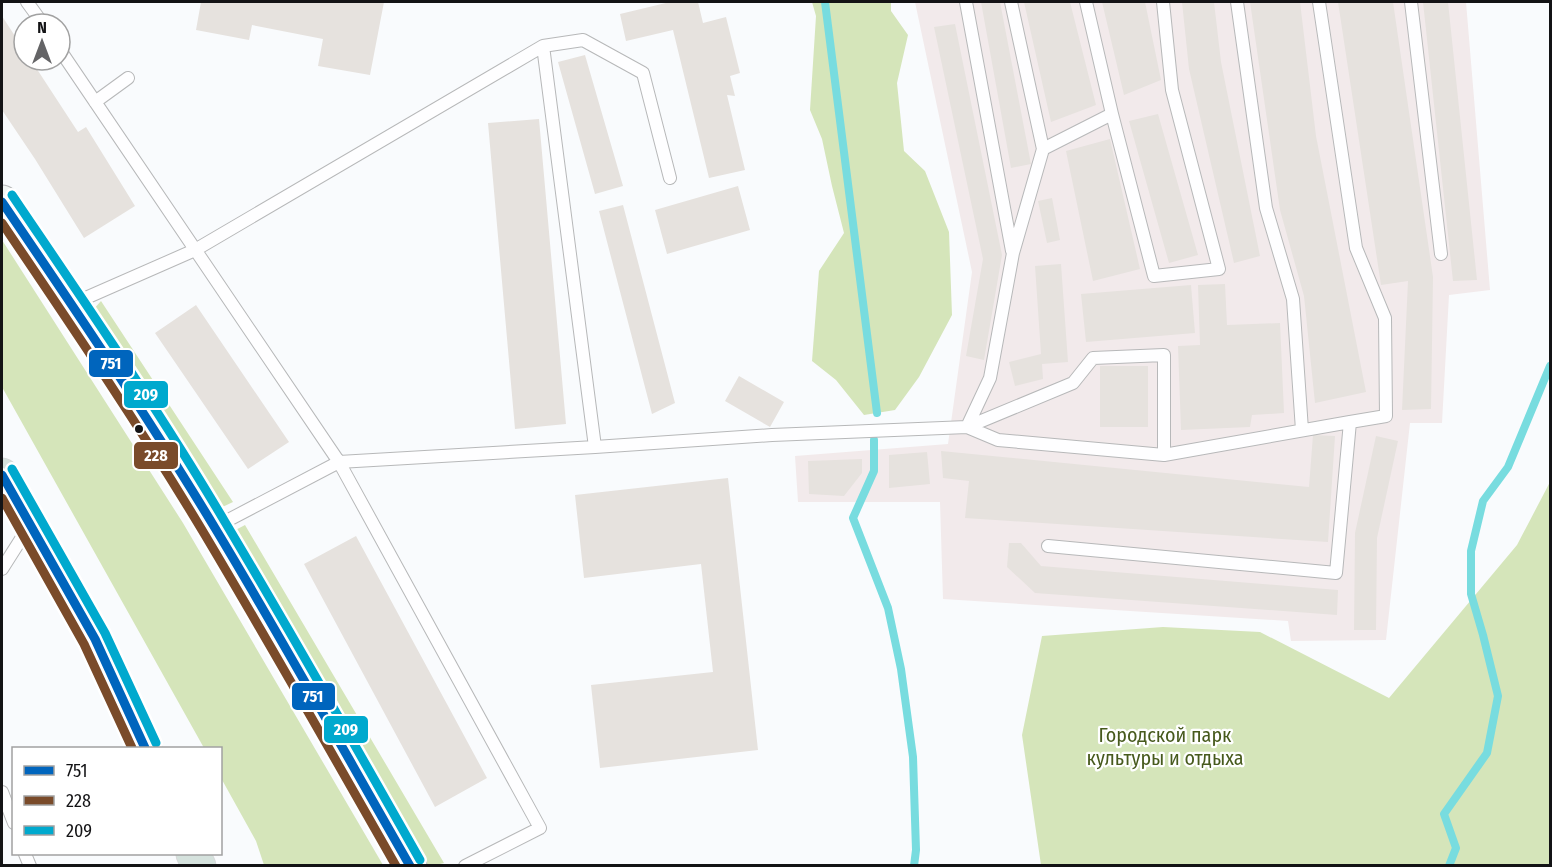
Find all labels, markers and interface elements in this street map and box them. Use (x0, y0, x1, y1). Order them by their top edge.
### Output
north arrow (12, 12, 72, 72)
text: N (37, 18, 47, 37)
line badge: 751 (88, 349, 134, 378)
text: 751 (101, 354, 121, 373)
line badge: 209 (123, 380, 169, 409)
text: 209 (133, 385, 158, 404)
unlabelled marker (133, 423, 145, 435)
line badge: 228 (133, 441, 179, 470)
text: 228 (143, 446, 168, 465)
line badge: 751 (291, 682, 336, 711)
text: 751 (303, 687, 323, 706)
line badge: 209 (323, 715, 369, 744)
text: 209 (333, 720, 358, 739)
park label: Городской парк культуры и отдыха (1087, 723, 1243, 770)
legend (12, 747, 222, 855)
text: 751 (66, 760, 87, 782)
text: 228 (66, 790, 91, 812)
text: 209 (66, 820, 92, 842)

